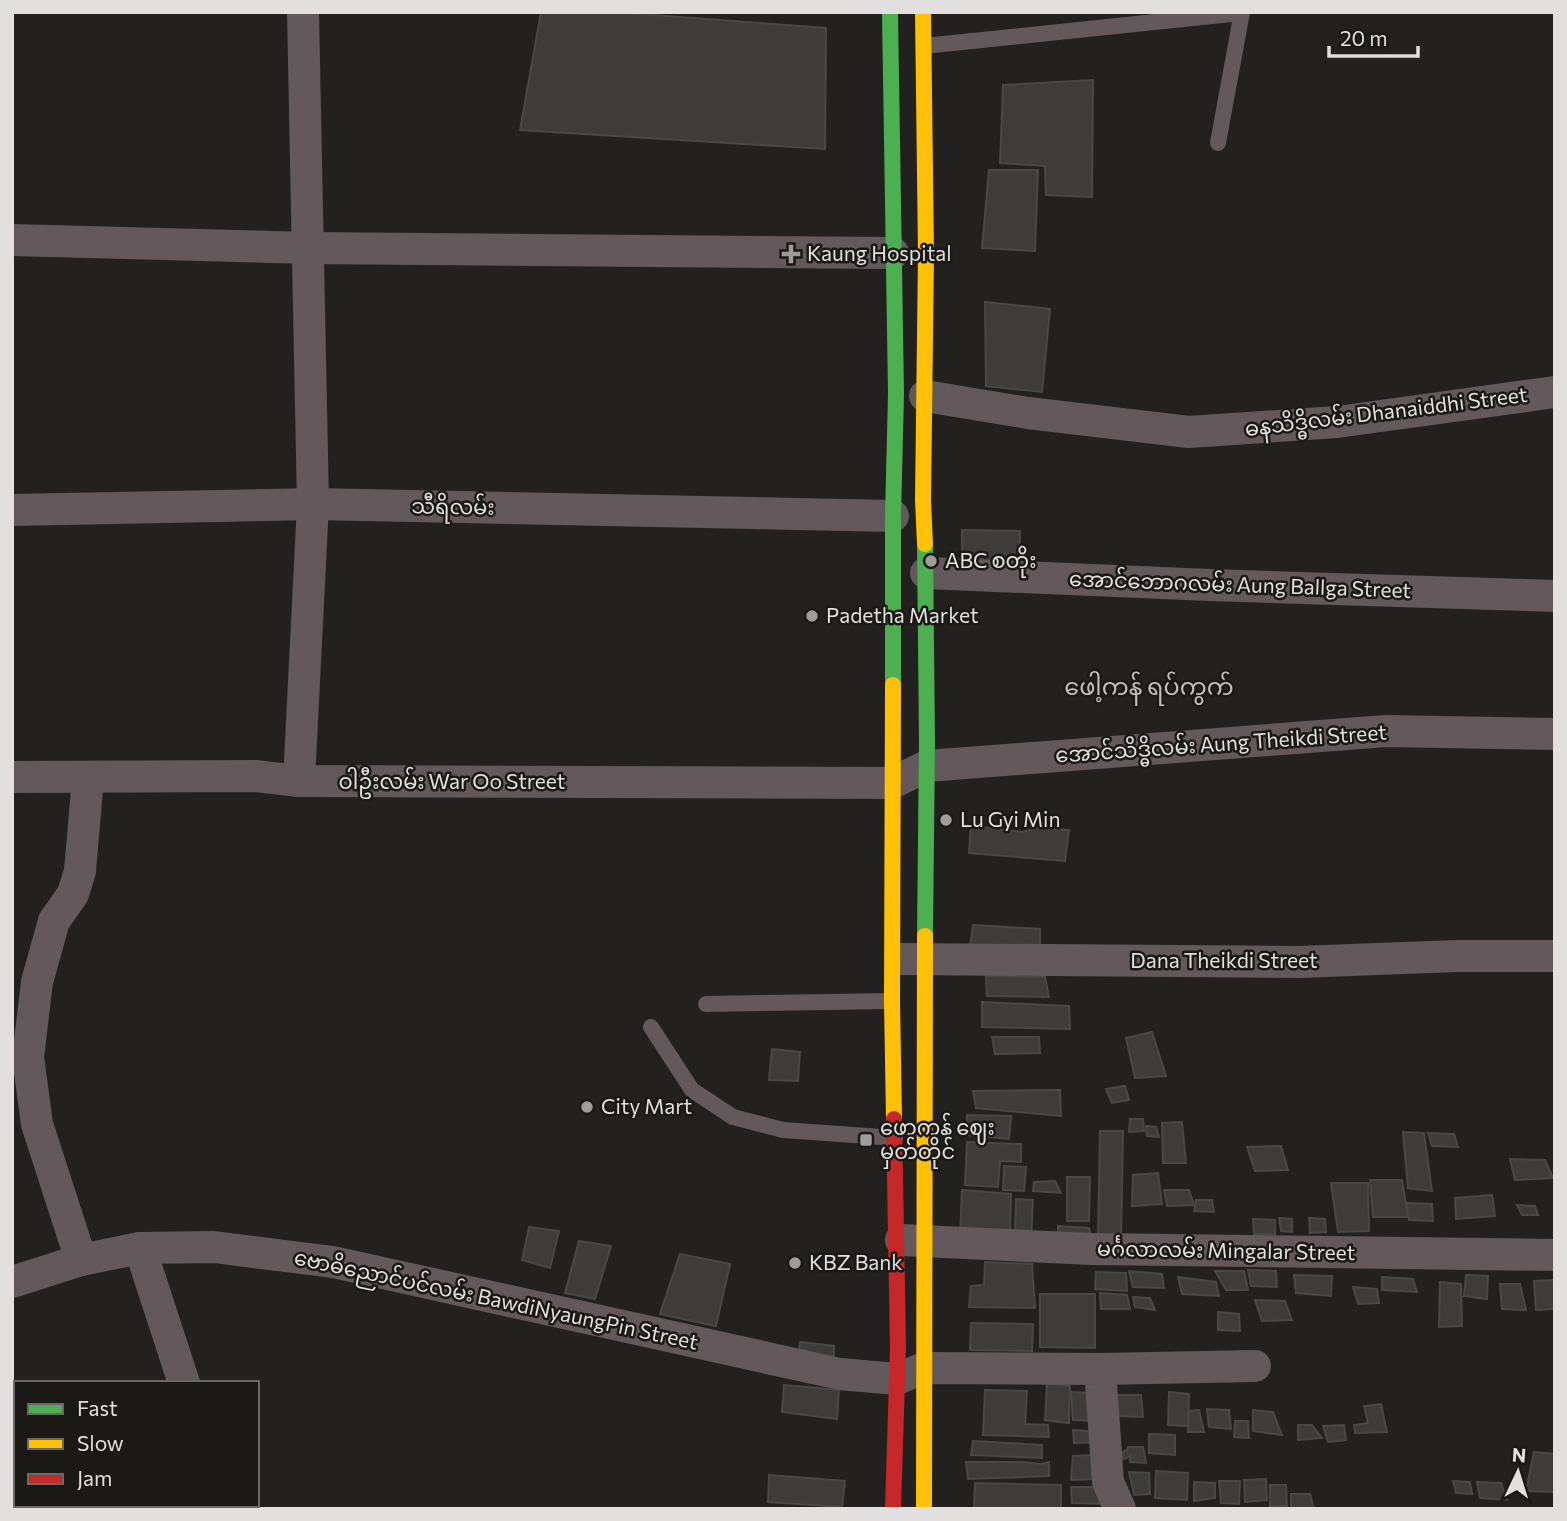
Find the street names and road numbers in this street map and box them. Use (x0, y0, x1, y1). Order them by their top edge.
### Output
street label: ဓနသိဒ္ဓိလမ်း Dhanaiddhi Street (1243, 379, 1529, 447)
street label: သီရိလမ်း (411, 490, 495, 525)
street label: အောင်ဘောဂလမ်း Aung Ballga Street (1069, 563, 1412, 602)
street label: အောင်သိဒ္ဓိလမ်း Aung Theikdi Street (1054, 716, 1388, 773)
street label: ဝါဦးလမ်း War Oo Street (339, 766, 565, 799)
street label: Dana Theikdi Street (1130, 947, 1318, 972)
street label: မင်္ဂလာလမ်း Mingalar Street (1097, 1233, 1355, 1264)
street label: ဗောဓိညောင်ပင်လမ်း BawdiNyaungPin Street (291, 1241, 701, 1359)

